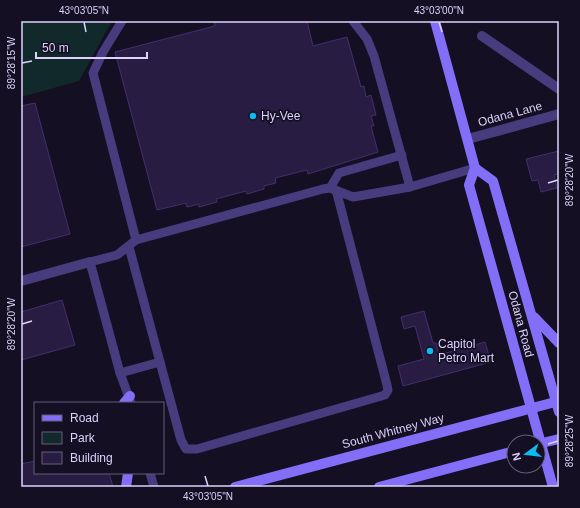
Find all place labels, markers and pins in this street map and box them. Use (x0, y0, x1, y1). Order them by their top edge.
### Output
place label: Hy-Vee (261, 109, 301, 123)
marker: Hy-Vee (248, 111, 258, 121)
place label: Capitol Petro Mart (438, 337, 495, 365)
marker: Capitol Petro Mart (425, 346, 435, 356)

